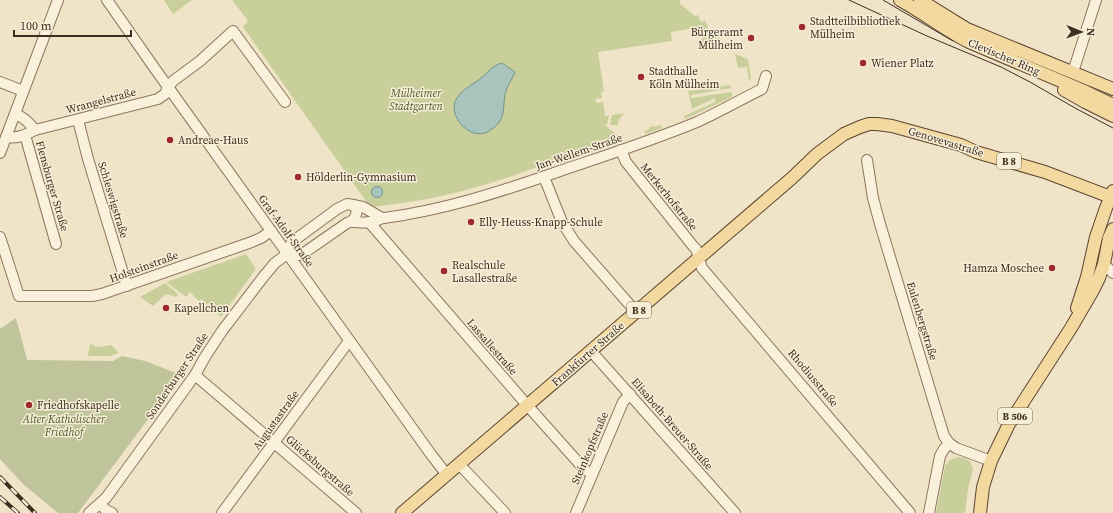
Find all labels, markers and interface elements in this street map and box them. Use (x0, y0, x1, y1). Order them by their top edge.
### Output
scale bar (14, 12, 131, 38)
north arrow (1061, 12, 1101, 52)
place label: Stadtteilbibliothek Mülheim (810, 14, 901, 42)
text: 100 m (20, 18, 52, 34)
marker: Stadtteilbibliothek Mülheim (797, 22, 807, 32)
place label: Bürgeramt Mülheim (691, 25, 743, 53)
text: N (1083, 28, 1098, 36)
marker: Bürgeramt Mülheim (746, 33, 756, 43)
street label: Clevischer Ring (966, 35, 1043, 79)
place label: Wiener Platz (871, 56, 934, 71)
marker: Wiener Platz (858, 58, 868, 68)
place label: Stadthalle Köln Mülheim (649, 64, 719, 92)
marker: Stadthalle Köln Mülheim (636, 72, 646, 82)
street label: Wrangelstraße (64, 84, 138, 118)
park label: Mülheimer Stadtgarten (389, 86, 444, 114)
street label: Genovevastraße (906, 123, 986, 161)
street label: Jan-Wellem-Straße (533, 130, 625, 174)
place label: Andreae-Haus (178, 133, 248, 148)
marker: Andreae-Haus (165, 135, 175, 145)
street label: Flensburger Straße (32, 139, 72, 233)
road number: B 8 (997, 153, 1021, 169)
street label: Schleswigstraße (94, 160, 132, 240)
street label: Merkerhofstraße (637, 160, 701, 234)
place label: Hölderlin-Gymnasium (306, 170, 417, 185)
marker: Hölderlin-Gymnasium (293, 172, 303, 182)
street label: Graf-Adolf-Straße (255, 192, 318, 270)
place label: Elly-Heuss-Knapp-Schule (479, 215, 603, 230)
marker: Elly-Heuss-Knapp-Schule (466, 217, 476, 227)
street label: Holsteinstraße (108, 247, 181, 286)
place label: Realschule Lasallestraße (452, 258, 518, 286)
place label: Hamza Moschee (963, 261, 1044, 276)
marker: Hamza Moschee (1047, 263, 1057, 273)
marker: Realschule Lasallestraße (439, 266, 449, 276)
street label: Eulenbergstraße (903, 280, 941, 362)
place label: Kapellchen (174, 301, 230, 316)
road number: B 8 (627, 302, 651, 318)
marker: Kapellchen (161, 303, 171, 313)
street label: Lassallestraße (463, 316, 521, 379)
street label: Frankfurter Straße (548, 318, 628, 390)
street label: Sonderburger Straße (142, 329, 212, 422)
street label: Rhodiusstraße (784, 346, 842, 410)
street label: Elisabeth-Breuer-Straße (628, 375, 716, 473)
street label: Augustastraße (249, 387, 303, 453)
place label: Friedhofskapelle (37, 398, 120, 413)
marker: Friedhofskapelle (24, 400, 34, 410)
road number: B 506 (998, 408, 1032, 424)
street label: Steinkopfstraße (568, 409, 612, 487)
park label: Alter Katholischer Friedhof (22, 412, 106, 440)
street label: Glücksburgstraße (283, 432, 358, 500)

